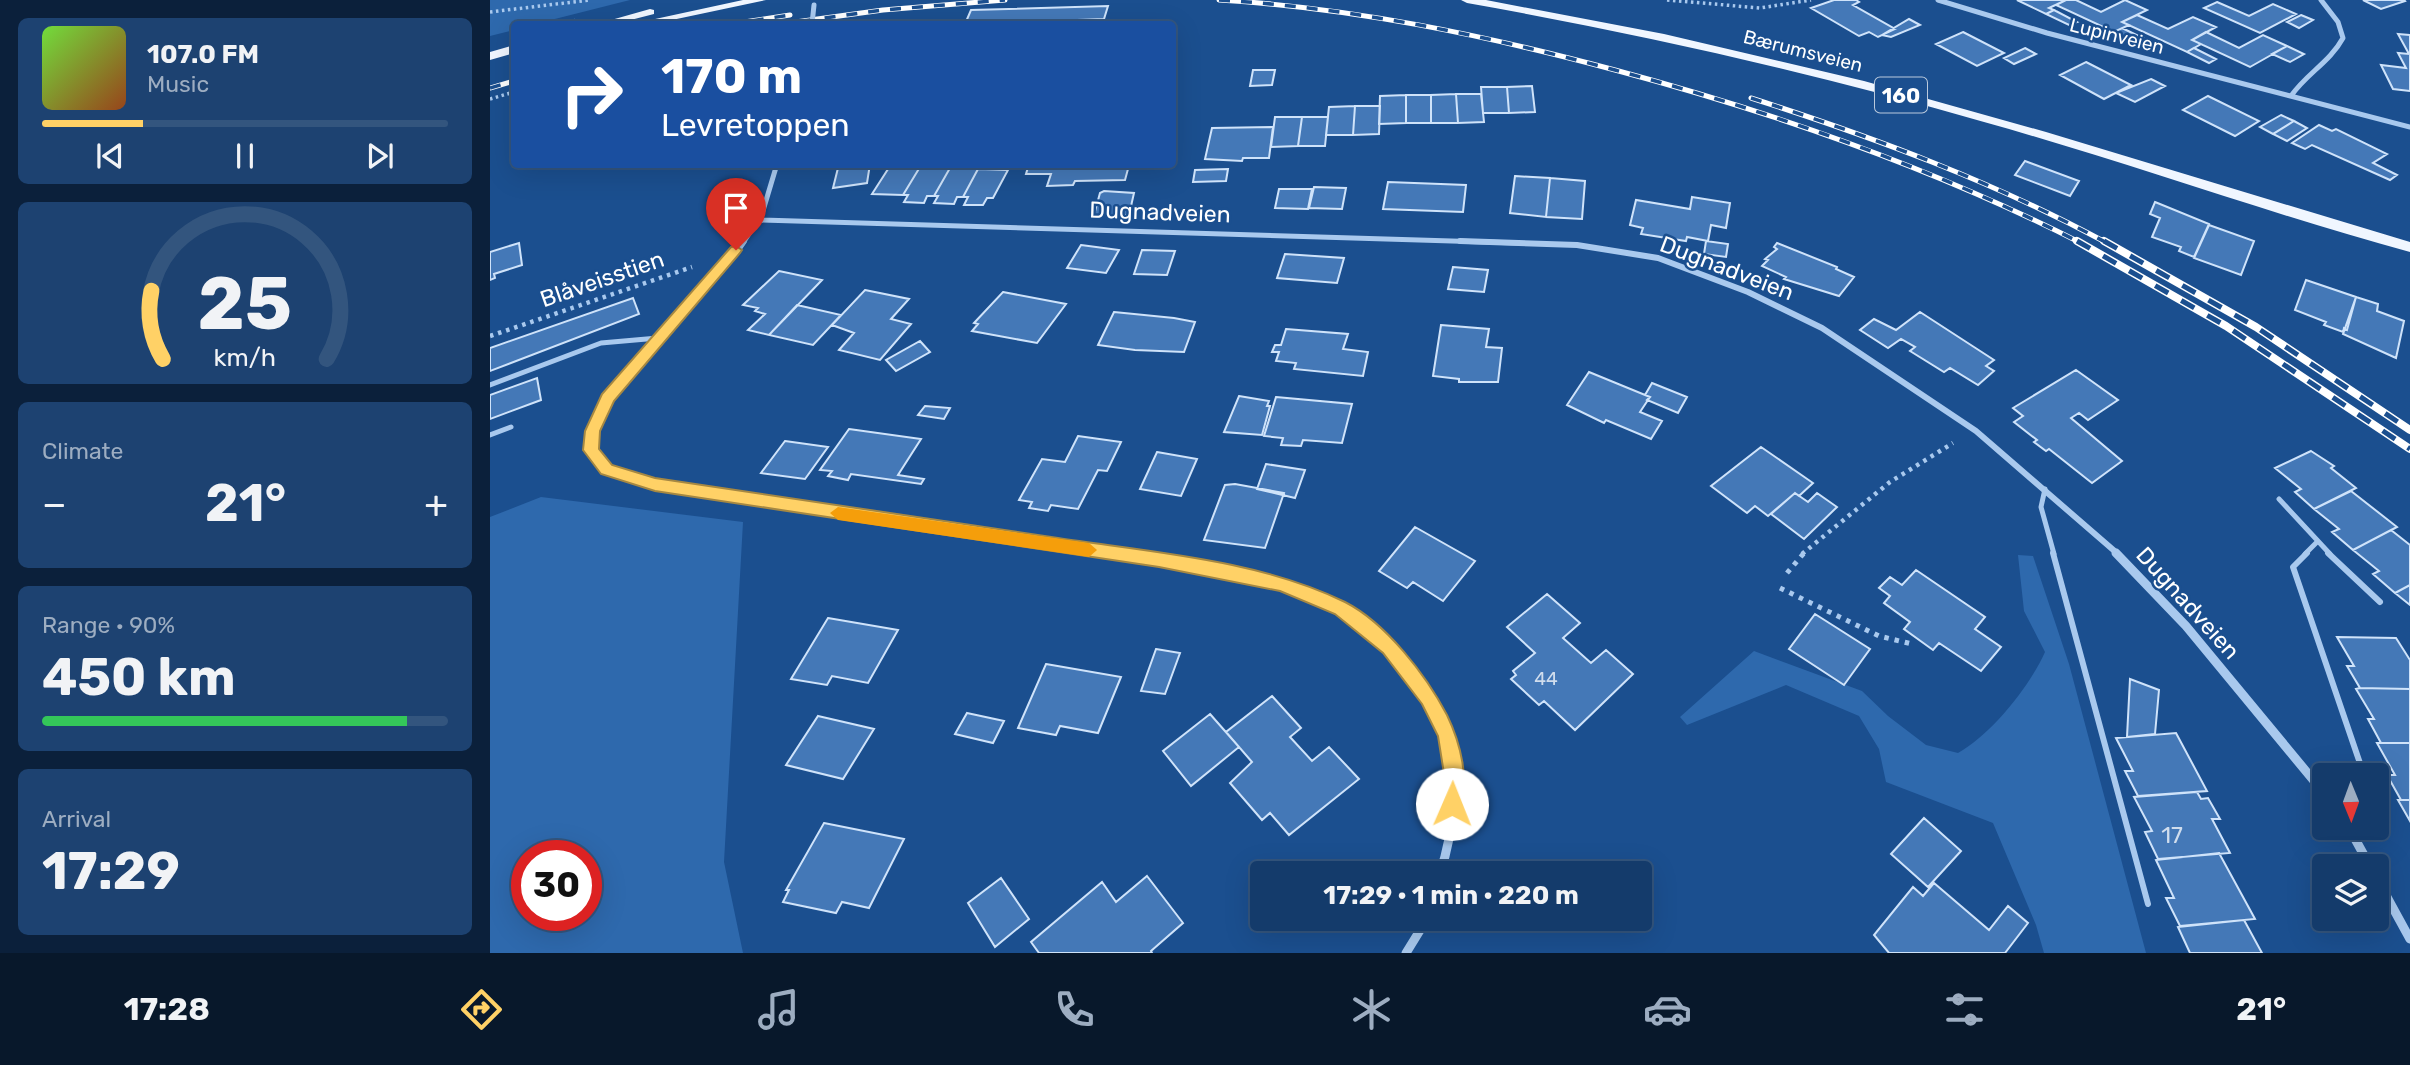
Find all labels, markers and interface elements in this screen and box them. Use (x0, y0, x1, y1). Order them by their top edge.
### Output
street label: Lupinveien (2067, 13, 2167, 59)
street label: Bærumsveien (1741, 25, 1865, 77)
text: 107.0 FM (147, 39, 259, 70)
text: 170 m (661, 47, 802, 105)
icon: right (546, 49, 637, 140)
text: Music (147, 70, 209, 98)
road number: 160 (1875, 78, 1927, 112)
text: Levretoppen (661, 106, 850, 144)
icon: previous (91, 137, 129, 175)
icon: pause (226, 137, 264, 175)
icon: next (361, 137, 399, 175)
pin (706, 178, 766, 250)
icon: arrive (717, 189, 755, 227)
street label: Dugnadveien (1089, 196, 1231, 228)
street label: Dugnadveien (1656, 230, 1798, 306)
street label: Blåveisstien (536, 245, 668, 313)
text: 25 (198, 261, 292, 347)
text: km/h (214, 343, 276, 372)
text: Climate (42, 437, 123, 465)
text: 21° (205, 472, 286, 534)
text: − (42, 481, 67, 527)
text: + (424, 481, 448, 527)
street label: Dugnadveien (2130, 541, 2246, 665)
text: Range · 90% (42, 611, 175, 639)
text: 450 km (42, 646, 236, 708)
house number: 44 (1534, 667, 1558, 690)
north arrow (2312, 763, 2389, 840)
map controls (2312, 763, 2389, 931)
position arrow (1415, 767, 1489, 841)
text: Arrival (42, 805, 111, 833)
house number: 17 (2161, 821, 2183, 849)
text: 17:29 (42, 840, 180, 902)
speed limit sign: 30 (511, 840, 602, 931)
button: layers (2312, 854, 2389, 931)
text: 17:29 · 1 min · 220 m (1323, 880, 1579, 911)
icon: directions (457, 985, 506, 1034)
icon: music (754, 985, 803, 1034)
icon: phone (1050, 985, 1099, 1034)
icon: climate (1347, 985, 1396, 1034)
icon: car (1643, 985, 1692, 1034)
icon: filters (1940, 985, 1989, 1034)
text: 17:28 (124, 990, 210, 1028)
text: 21° (2236, 990, 2286, 1028)

